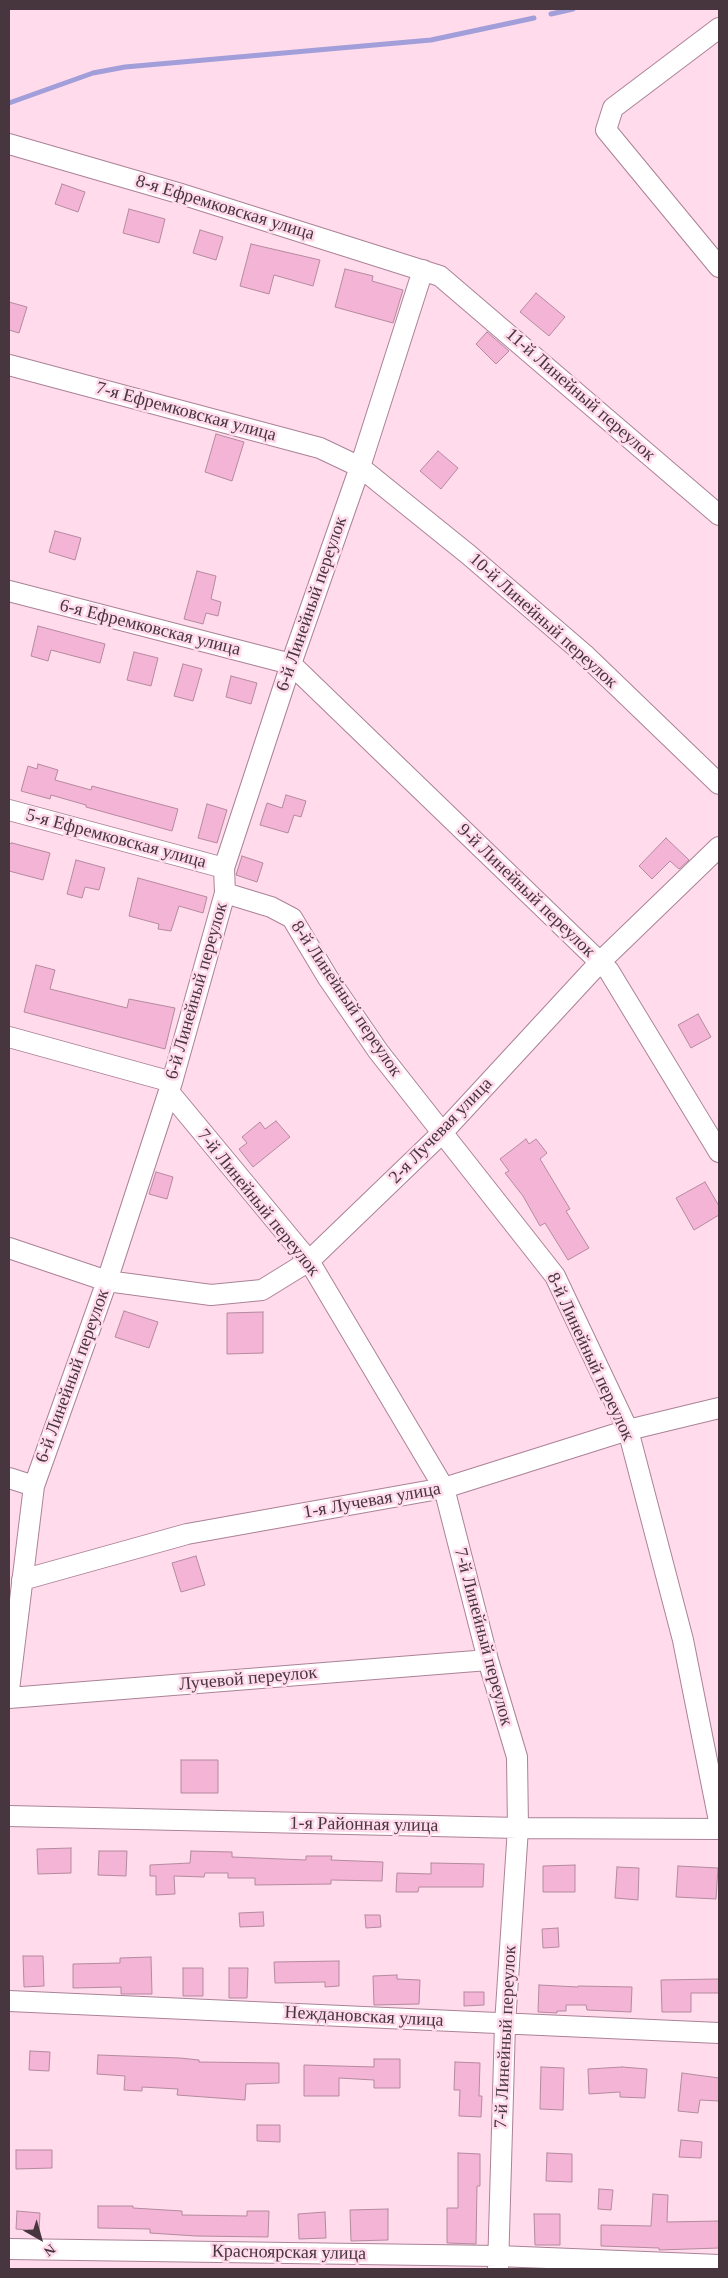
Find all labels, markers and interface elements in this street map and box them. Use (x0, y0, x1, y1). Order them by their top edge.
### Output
street label: 8-я Ефремковская улица (133, 171, 317, 245)
street label: 11-й Линейный переулок (501, 324, 659, 466)
street label: 7-я Ефремковская улица (94, 378, 278, 446)
street label: 6-й Линейный переулок (272, 514, 352, 694)
street label: 10-й Линейный переулок (464, 549, 622, 693)
street label: 6-я Ефремковская улица (57, 595, 243, 661)
street label: 5-я Ефремковская улица (24, 805, 208, 873)
street label: 9-й Линейный переулок (453, 820, 599, 962)
street label: 6-й Линейный переулок (161, 900, 233, 1082)
street label: 8-й Линейный переулок (286, 917, 406, 1081)
street label: 2-я Лучевая улица (385, 1073, 497, 1189)
street label: 7-й Линейный переулок (192, 1125, 324, 1281)
street label: 8-й Линейный переулок (542, 1269, 638, 1445)
street label: 6-й Линейный переулок (32, 1286, 114, 1466)
street label: 1-я Лучевая улица (302, 1478, 442, 1524)
street label: 7-й Линейный переулок (449, 1546, 517, 1728)
street label: Лучевой переулок (178, 1662, 318, 1696)
street label: 1-я Районная улица (289, 1813, 439, 1837)
street label: 7-й Линейный переулок (490, 1945, 522, 2129)
street label: Неждановская улица (284, 2002, 444, 2032)
north arrow (15, 2213, 65, 2263)
text: N (41, 2241, 58, 2259)
street label: Красноярская улица (212, 2241, 366, 2265)

